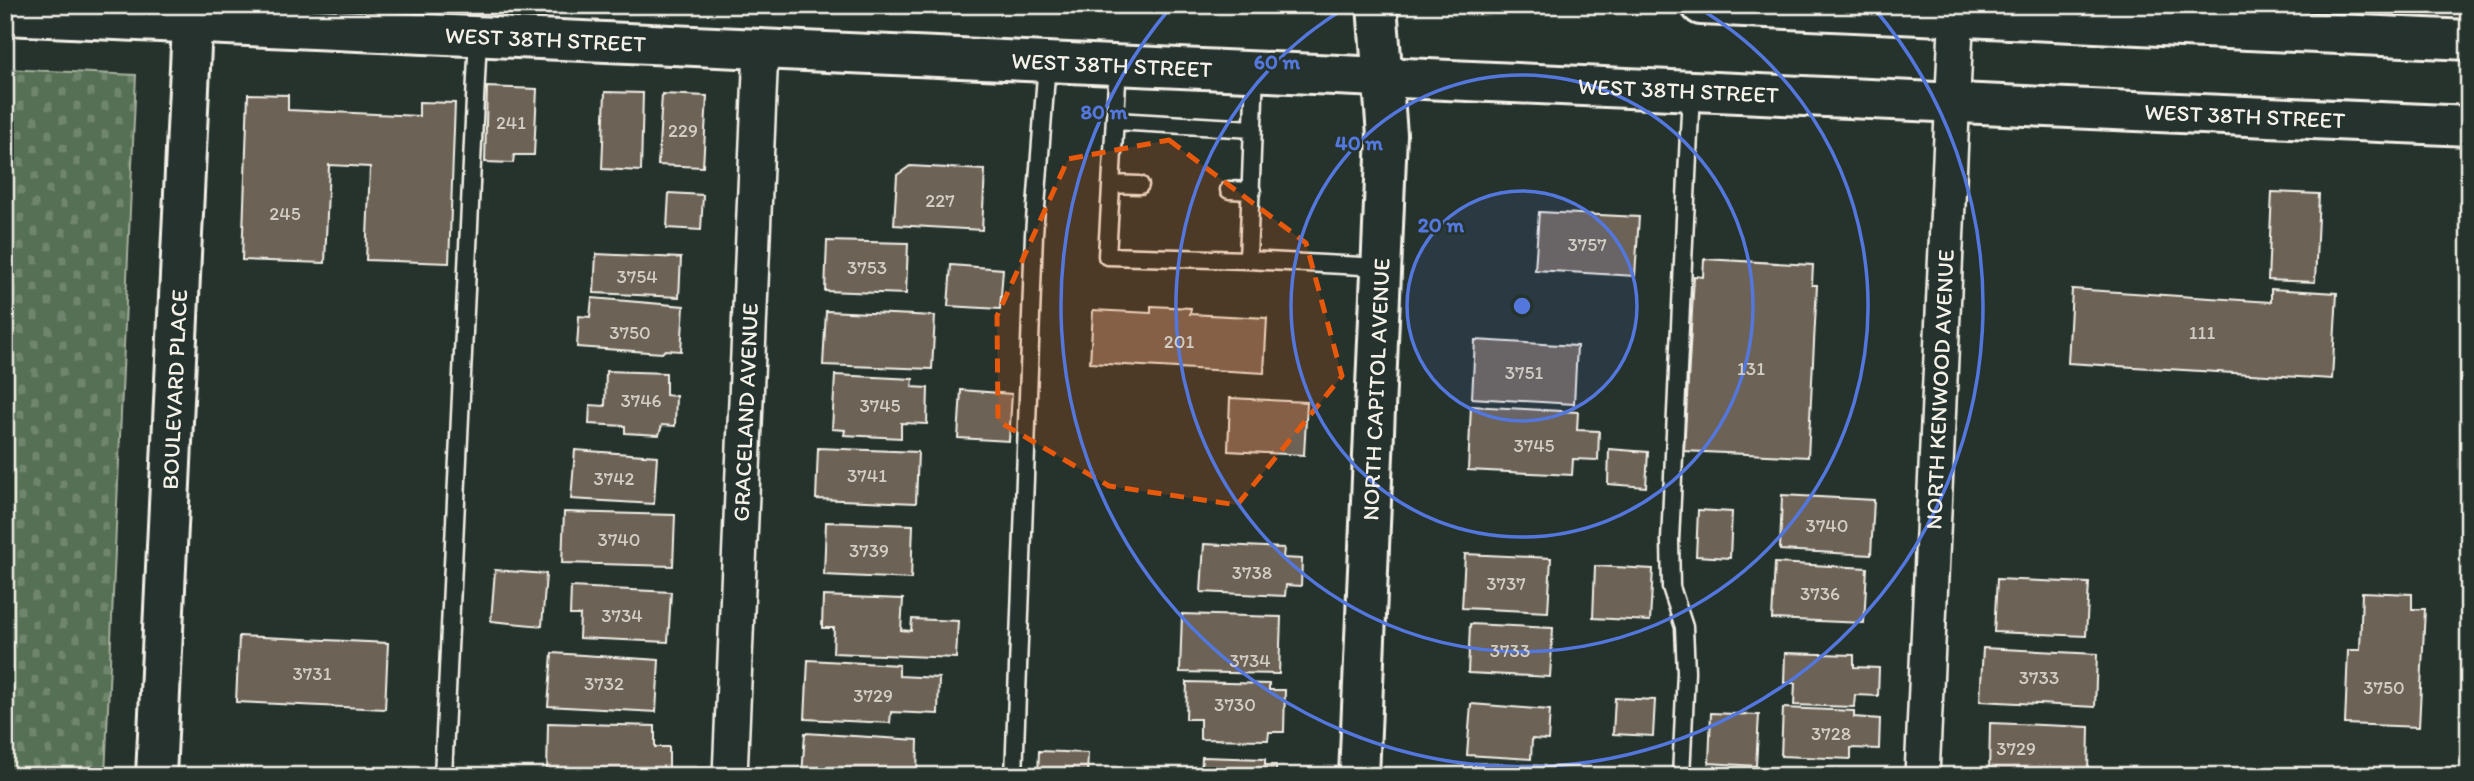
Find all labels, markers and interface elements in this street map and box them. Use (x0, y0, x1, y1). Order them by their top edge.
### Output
street label: WEST 38TH STREET (444, 21, 647, 58)
street label: WEST 38TH STREET (1011, 46, 1213, 83)
text: 60 m (1254, 49, 1301, 74)
street label: WEST 38TH STREET (1577, 72, 1780, 109)
street label: WEST 38TH STREET (2144, 97, 2346, 134)
text: 80 m (1081, 99, 1128, 124)
house number: 241 (496, 111, 526, 134)
house number: 229 (668, 119, 698, 142)
text: 40 m (1335, 130, 1383, 155)
house number: 227 (925, 189, 955, 212)
house number: 245 (269, 202, 301, 225)
text: 20 m (1418, 212, 1465, 237)
house number: 3757 (1567, 233, 1607, 256)
street label: NORTH KENWOOD AVENUE (1919, 248, 1960, 530)
house number: 3753 (847, 256, 887, 279)
street label: NORTH CAPITOL AVENUE (1356, 257, 1396, 521)
house number: 3754 (616, 265, 658, 288)
street label: BOULEVARD PLACE (156, 288, 193, 490)
centre of rings (1510, 294, 1534, 318)
street label: GRACELAND AVENUE (727, 302, 764, 522)
house number: 3750 (609, 321, 651, 344)
house number: 111 (2189, 321, 2215, 344)
house number: 201 (1164, 330, 1194, 353)
house number: 131 (1737, 357, 1765, 380)
house number: 3751 (1505, 361, 1543, 384)
house number: 3746 (620, 389, 662, 412)
house number: 3745 (859, 394, 901, 417)
house number: 3745 (1513, 434, 1555, 457)
house number: 3741 (847, 464, 887, 487)
house number: 3742 (593, 467, 635, 490)
house number: 3740 (1806, 514, 1848, 537)
house number: 3740 (598, 528, 640, 551)
house number: 3739 (849, 539, 889, 562)
house number: 3738 (1232, 561, 1272, 584)
house number: 3737 (1486, 572, 1526, 595)
house number: 3736 (1800, 582, 1840, 605)
house number: 3734 (601, 604, 643, 627)
house number: 3733 (1490, 639, 1530, 662)
house number: 3734 (1229, 649, 1271, 672)
house number: 3731 (293, 662, 332, 685)
house number: 3733 (2019, 666, 2059, 689)
house number: 3732 (584, 672, 624, 695)
house number: 3750 (2363, 676, 2405, 699)
house number: 3729 (853, 684, 893, 707)
house number: 3730 (1214, 693, 1256, 716)
house number: 3728 (1811, 722, 1851, 745)
house number: 3729 (1996, 737, 2036, 760)

